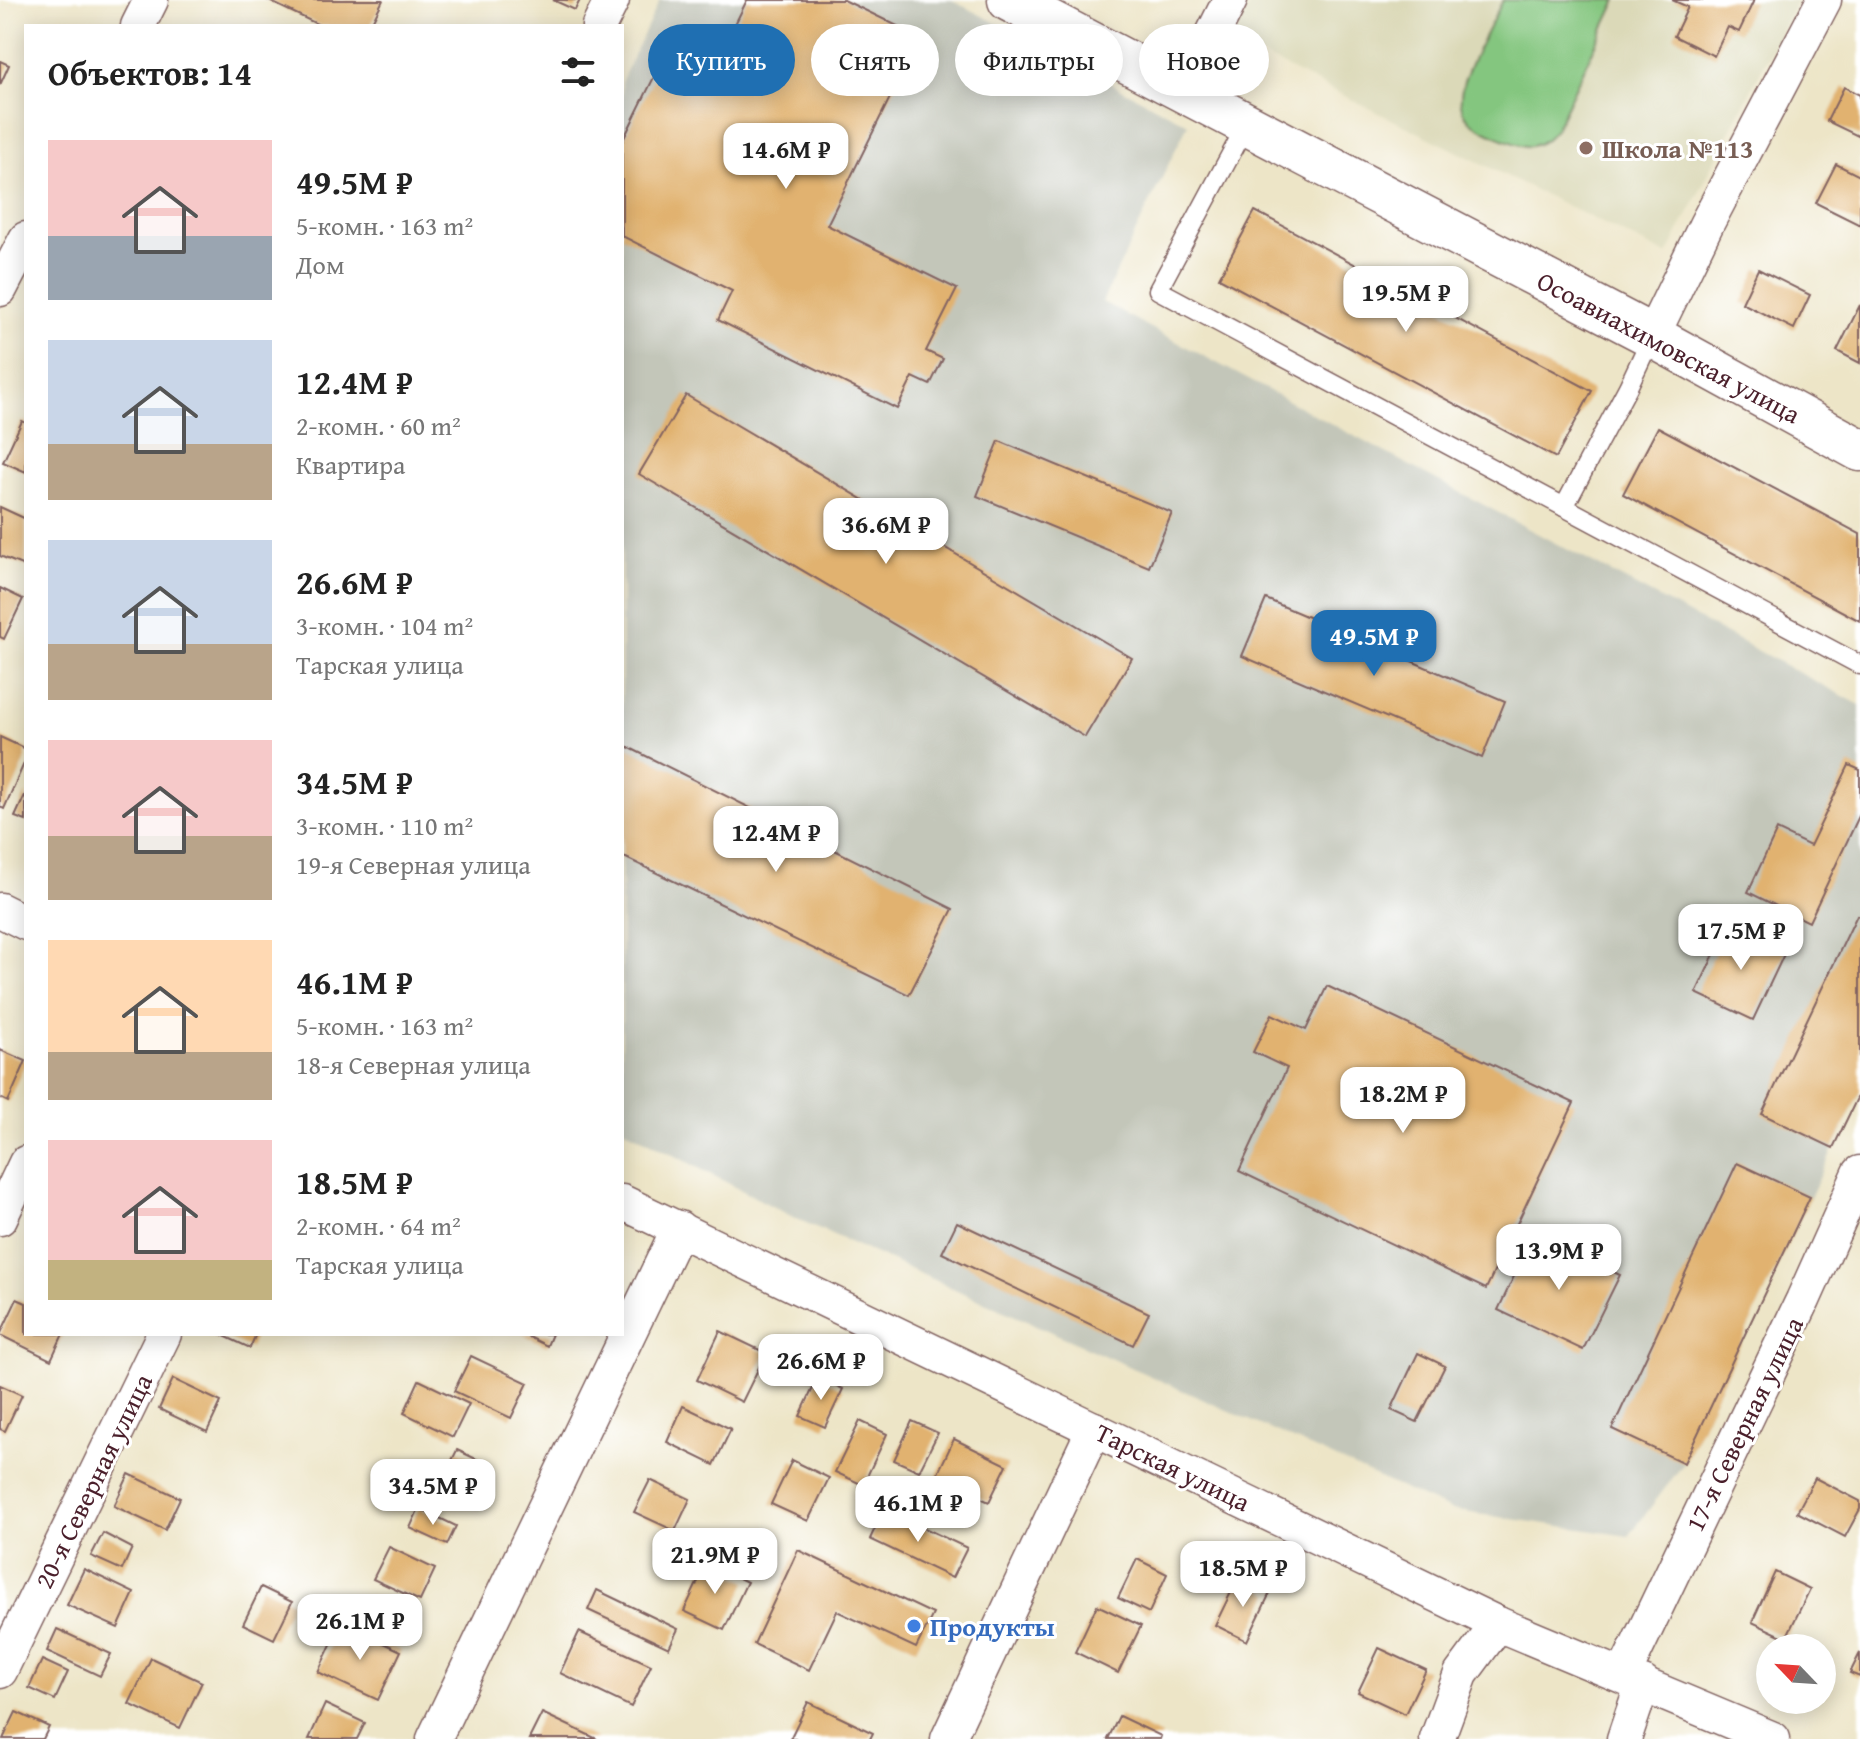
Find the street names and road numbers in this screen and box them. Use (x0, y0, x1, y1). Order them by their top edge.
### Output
street label: Осоавиахимовская улица (1530, 261, 1808, 433)
street label: 17-я Северная улица (1675, 1309, 1813, 1538)
street label: 20-я Северная улица (24, 1366, 162, 1595)
street label: Тарская улица (1089, 1413, 1257, 1522)

